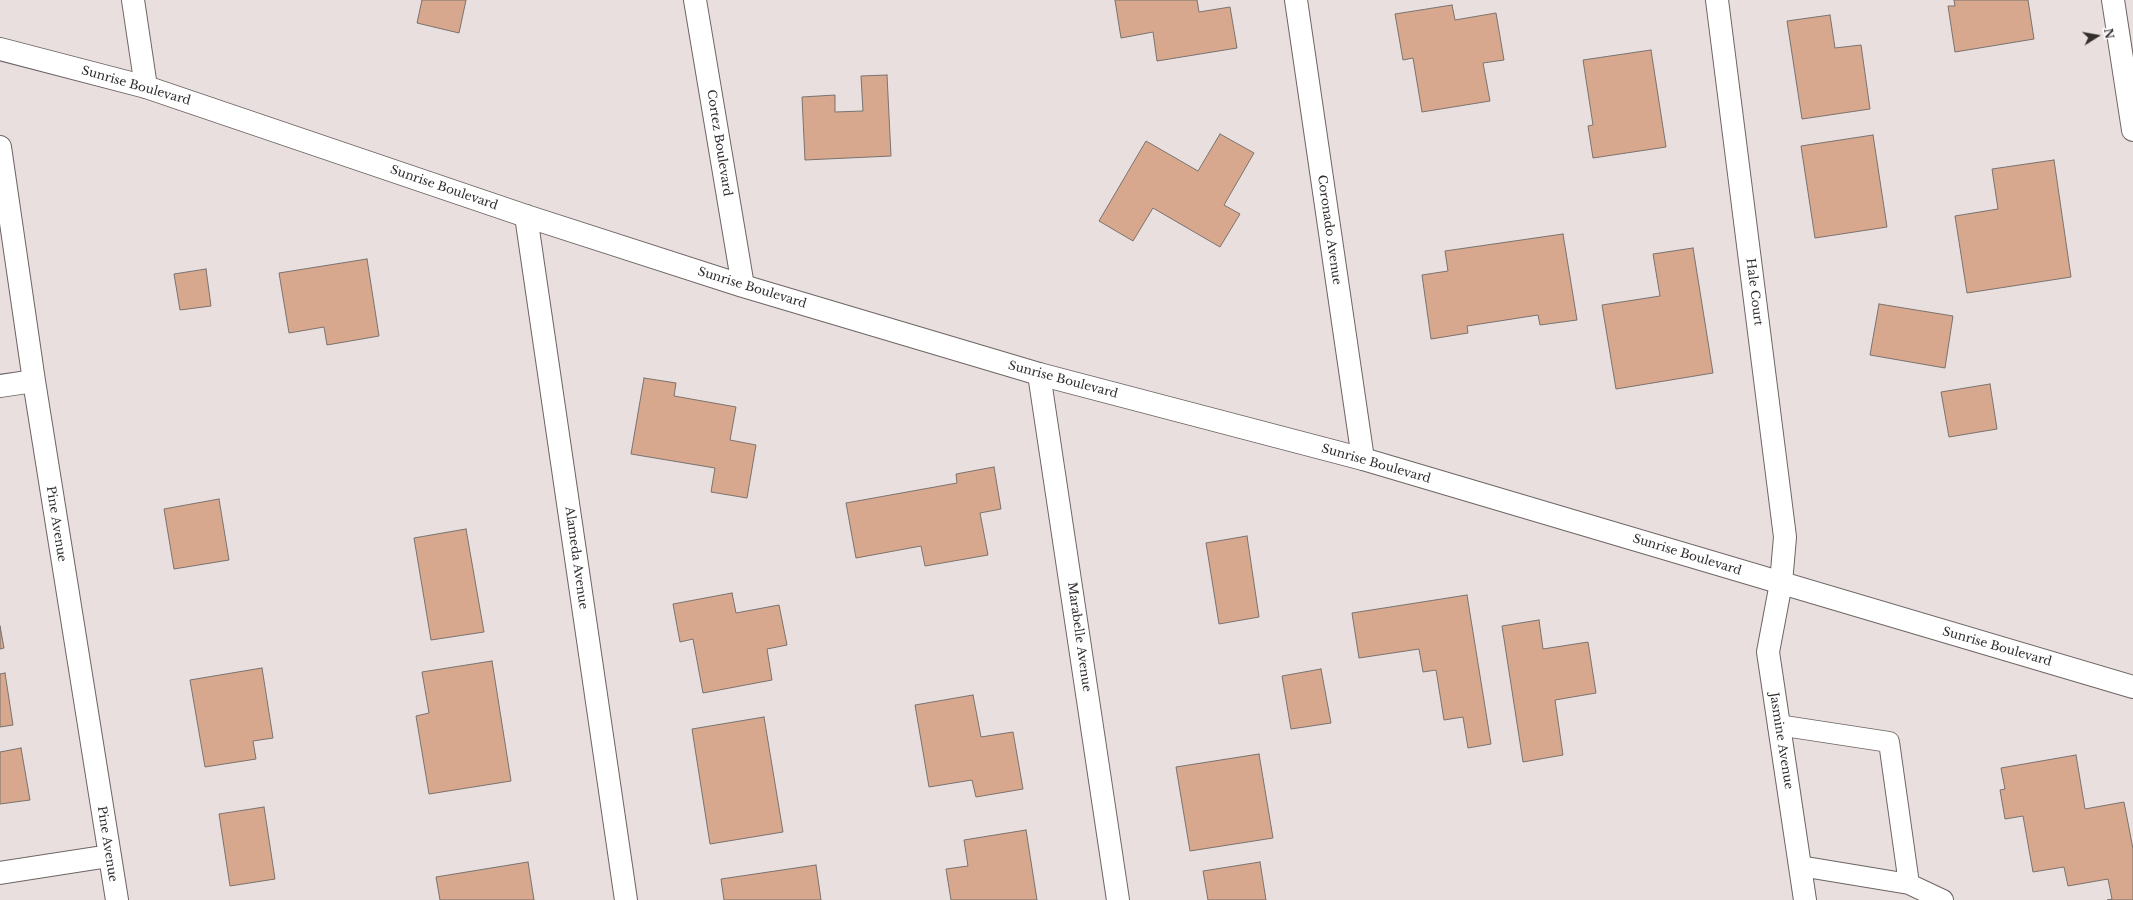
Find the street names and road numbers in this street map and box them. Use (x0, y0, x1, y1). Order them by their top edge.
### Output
street label: Sunrise Boulevard (80, 64, 192, 108)
street label: Cortez Boulevard (703, 89, 735, 197)
street label: Sunrise Boulevard (388, 163, 500, 213)
street label: Coronado Avenue (1314, 174, 1344, 286)
street label: Hale Court (1743, 258, 1765, 326)
street label: Sunrise Boulevard (696, 265, 808, 311)
street label: Sunrise Boulevard (1007, 358, 1119, 402)
street label: Sunrise Boulevard (1320, 442, 1432, 486)
street label: Pine Avenue (43, 485, 69, 563)
street label: Alameda Avenue (562, 506, 590, 610)
street label: Sunrise Boulevard (1631, 532, 1743, 578)
street label: Marabelle Avenue (1064, 581, 1094, 693)
street label: Sunrise Boulevard (1941, 625, 2053, 669)
street label: Jasmine Avenue (1766, 692, 1796, 790)
street label: Pine Avenue (94, 805, 120, 883)

